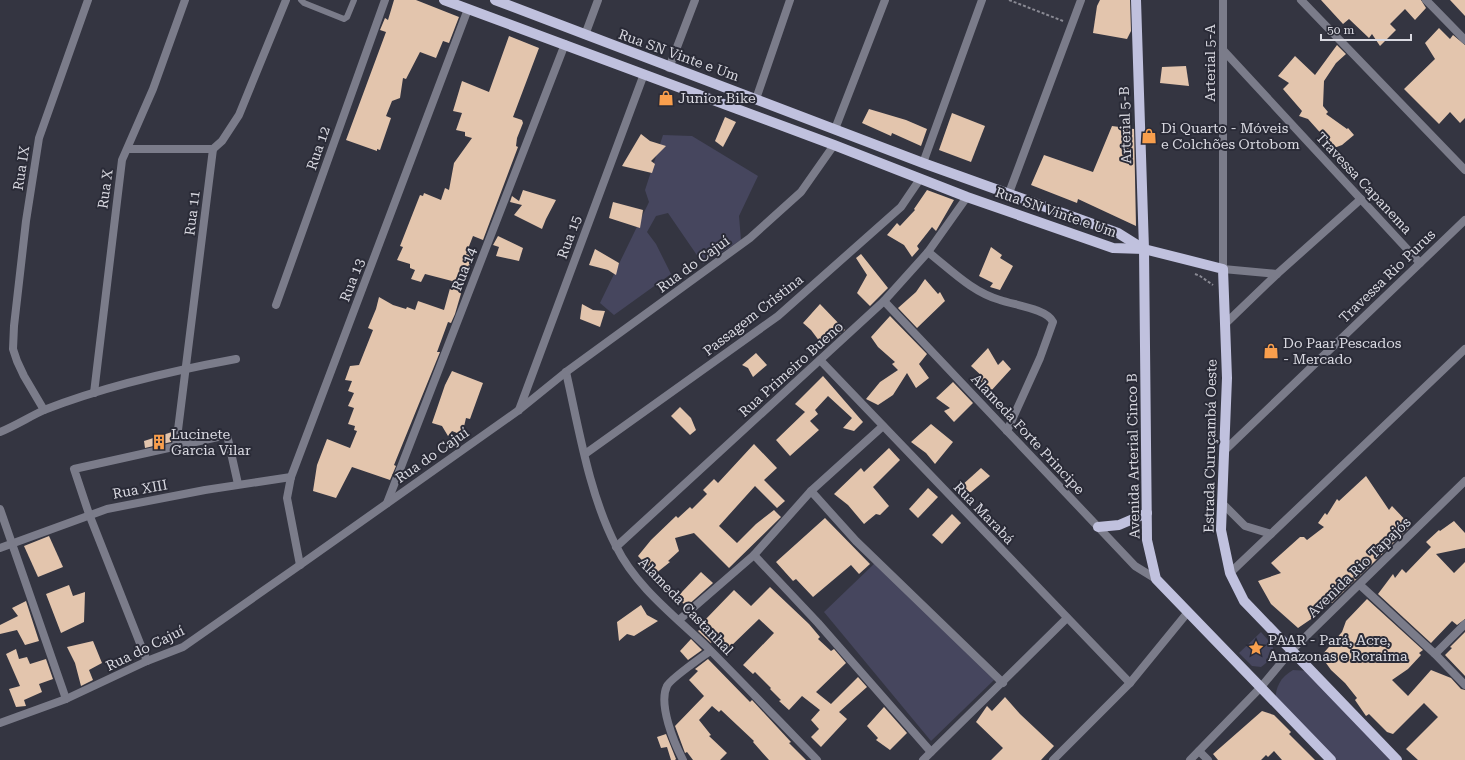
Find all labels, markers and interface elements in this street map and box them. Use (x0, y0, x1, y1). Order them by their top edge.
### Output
scale bar (1321, 16, 1411, 42)
text: 50 m (1327, 23, 1354, 37)
street label: Arterial 5-A (1202, 24, 1218, 102)
street label: Rua SN Vinte e Um (616, 26, 742, 84)
street label: Arterial 5-B (1116, 86, 1134, 164)
shop icon: Junior Bike (657, 89, 675, 107)
place label: Junior Bike (678, 90, 756, 106)
place label: Di Quarto - Móveis e Colchões Ortobom (1161, 120, 1300, 152)
street label: Rua 12 (303, 124, 333, 172)
shop icon: Di Quarto - Móveis e Colchões Ortobom (1140, 127, 1158, 145)
street label: Travessa Capanema (1313, 129, 1416, 237)
street label: Rua IX (10, 145, 32, 191)
street label: Rua X (94, 168, 116, 210)
street label: Rua SN Vinte e Um (993, 184, 1119, 240)
street label: Rua 11 (181, 190, 203, 236)
street label: Rua 15 (554, 213, 584, 261)
street label: Travessa Rio Purus (1336, 226, 1439, 326)
street label: Rua do Cajuí (654, 232, 733, 296)
street label: Rua 14 (448, 245, 480, 293)
street label: Rua 13 (336, 256, 368, 304)
street label: Passagem Cristina (700, 271, 806, 359)
street label: Rua Primeiro Bueno (736, 318, 846, 420)
place label: Do Paar Pescados - Mercado (1283, 335, 1402, 367)
shop icon: Do Paar Pescados - Mercado (1262, 342, 1280, 360)
street label: Estrada Curuçambá Oeste (1200, 359, 1220, 533)
street label: Alameda Forte Principe (968, 371, 1088, 498)
street label: Avenida Arterial Cinco B (1124, 373, 1142, 539)
street label: Rua do Cajuí (392, 424, 472, 486)
place label: Lucinete Garcia Vilar (171, 426, 251, 458)
building icon: Lucinete Garcia Vilar (150, 433, 168, 451)
street label: Rua XIII (111, 476, 169, 502)
street label: Rua Marabá (951, 479, 1018, 548)
street label: Avenida Rio Tapajós (1304, 513, 1414, 620)
street label: Alameda Castanhal (635, 554, 737, 659)
street label: Rua do Cajuí (103, 622, 187, 674)
place label: PAAR - Pará, Acre, Amazonas e Roraima (1268, 632, 1408, 664)
place icon: PAAR - Pará, Acre, Amazonas e Roraima (1247, 639, 1265, 657)

